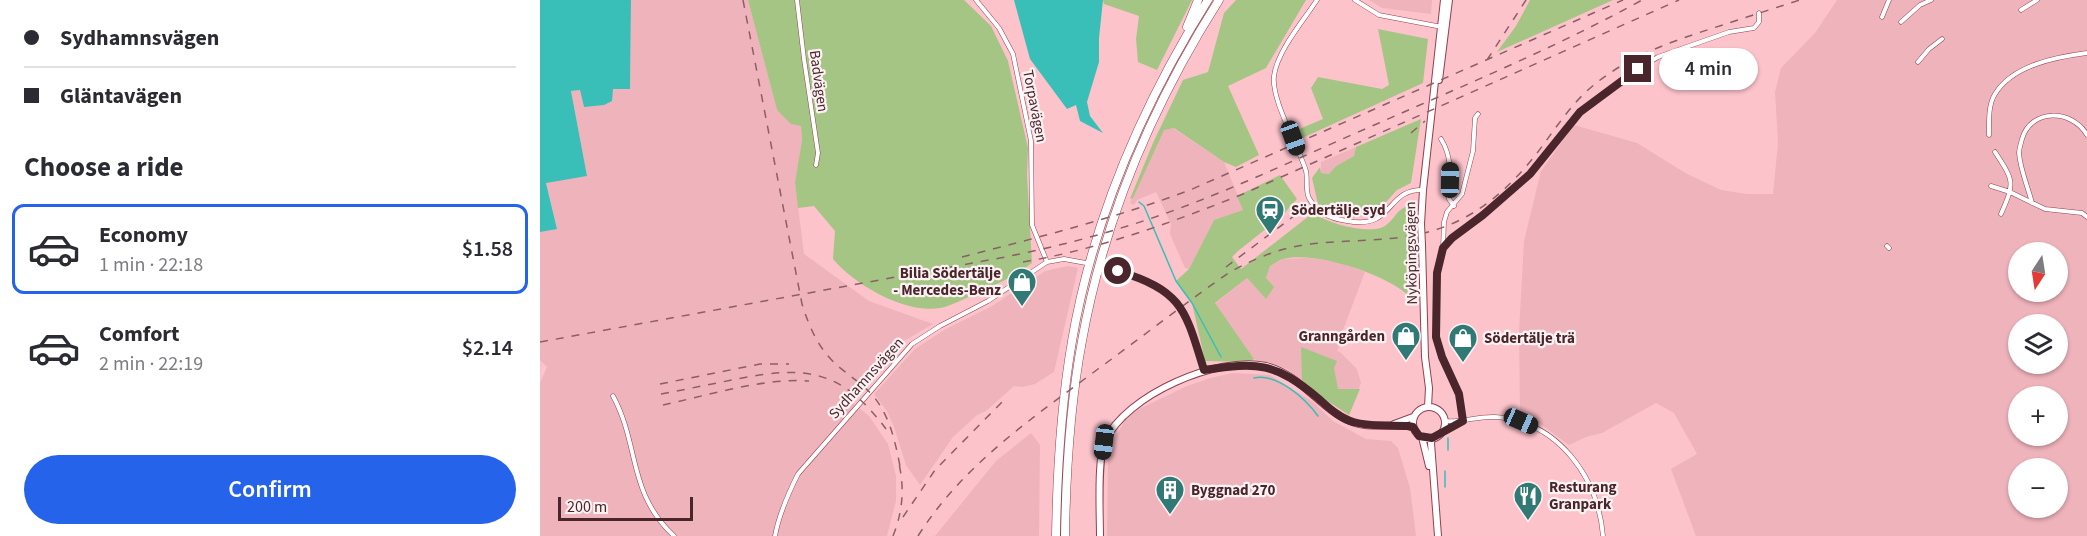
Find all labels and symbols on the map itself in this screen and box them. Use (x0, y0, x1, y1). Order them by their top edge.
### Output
callout: 4 min (1659, 48, 1758, 90)
street label: Badvägen (804, 49, 833, 113)
route end (1624, 55, 1651, 82)
street label: Torpavägen (1017, 68, 1052, 144)
car (1278, 118, 1308, 158)
car (1441, 162, 1459, 198)
station icon: Södertälje syd (1254, 194, 1286, 236)
place label: Södertälje syd (1291, 200, 1386, 221)
street label: Nyköpingsvägen (1400, 201, 1423, 305)
north arrow (2008, 242, 2068, 302)
route start (1104, 257, 1131, 284)
place label: Bilia Södertälje - Mercedes-Benz (893, 263, 1001, 301)
shop icon: Bilia Södertälje - Mercedes-Benz (1006, 266, 1038, 308)
shop icon: Granngården (1390, 320, 1422, 362)
shop icon: Södertälje trä (1447, 322, 1479, 364)
place label: Granngården (1298, 326, 1385, 347)
place label: Södertälje trä (1484, 328, 1575, 349)
street label: Sydhamnsvägen (824, 333, 909, 424)
car (1501, 405, 1541, 437)
car (1093, 423, 1115, 461)
building icon: Byggnad 270 (1154, 474, 1186, 516)
place label: Resturang Granpark (1549, 477, 1616, 515)
place label: Byggnad 270 (1191, 480, 1276, 501)
restaurant icon: Resturang Granpark (1512, 480, 1544, 522)
scale bar (558, 494, 693, 522)

